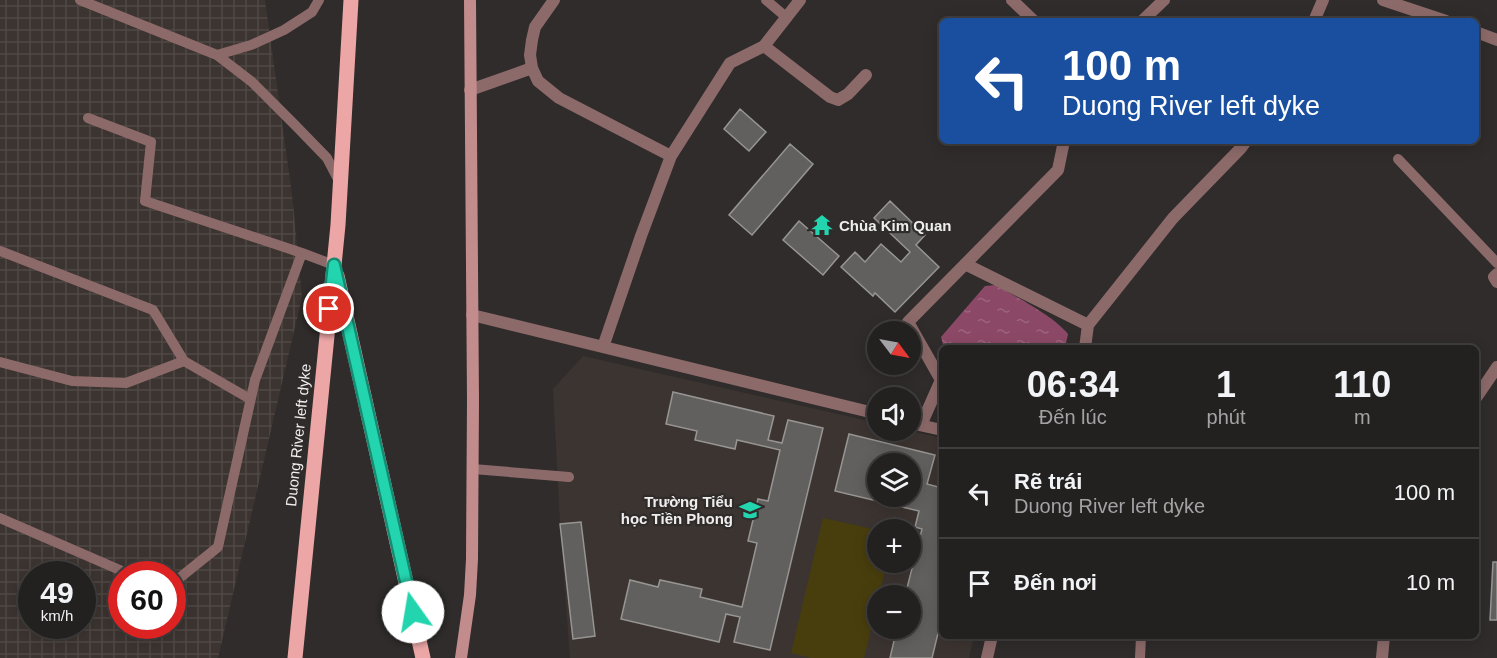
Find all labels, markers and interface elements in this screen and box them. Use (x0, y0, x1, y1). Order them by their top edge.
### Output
icon: left (963, 42, 1041, 120)
text: 100 m (1062, 42, 1181, 89)
text: Duong River left dyke (1062, 91, 1320, 121)
temple icon: Chùa Kim Quan (810, 213, 834, 237)
place label: Chùa Kim Quan (839, 217, 952, 234)
pin (303, 283, 354, 334)
icon: arrive (312, 292, 345, 325)
north arrow (867, 321, 921, 375)
map controls (867, 321, 921, 639)
street label: Duong River left dyke (282, 363, 314, 507)
text: 06:34 (1027, 364, 1119, 405)
text: 1 (1216, 364, 1236, 405)
text: 110 (1333, 364, 1391, 405)
button: sound (867, 387, 921, 441)
text: Đến lúc (1039, 406, 1107, 428)
text: phút (1207, 406, 1245, 428)
text: m (1354, 406, 1371, 428)
button: layers (867, 453, 921, 507)
text: Rẽ trái (1014, 469, 1082, 494)
icon: left (963, 477, 996, 510)
text: 100 m (1394, 480, 1455, 505)
place label: Trường Tiểu học Tiền Phong (621, 493, 733, 527)
text: Duong River left dyke (1014, 495, 1205, 517)
school or university icon: Trường Tiểu học Tiền Phong (738, 498, 762, 522)
button: + (867, 519, 921, 573)
speed limit sign: 60 (108, 561, 186, 639)
icon: arrive (963, 567, 996, 600)
text: Đến nơi (1014, 570, 1097, 595)
text: 10 m (1406, 570, 1455, 595)
text: 49 (40, 576, 74, 609)
position arrow (381, 580, 445, 644)
button: − (867, 585, 921, 639)
text: km/h (41, 607, 73, 624)

